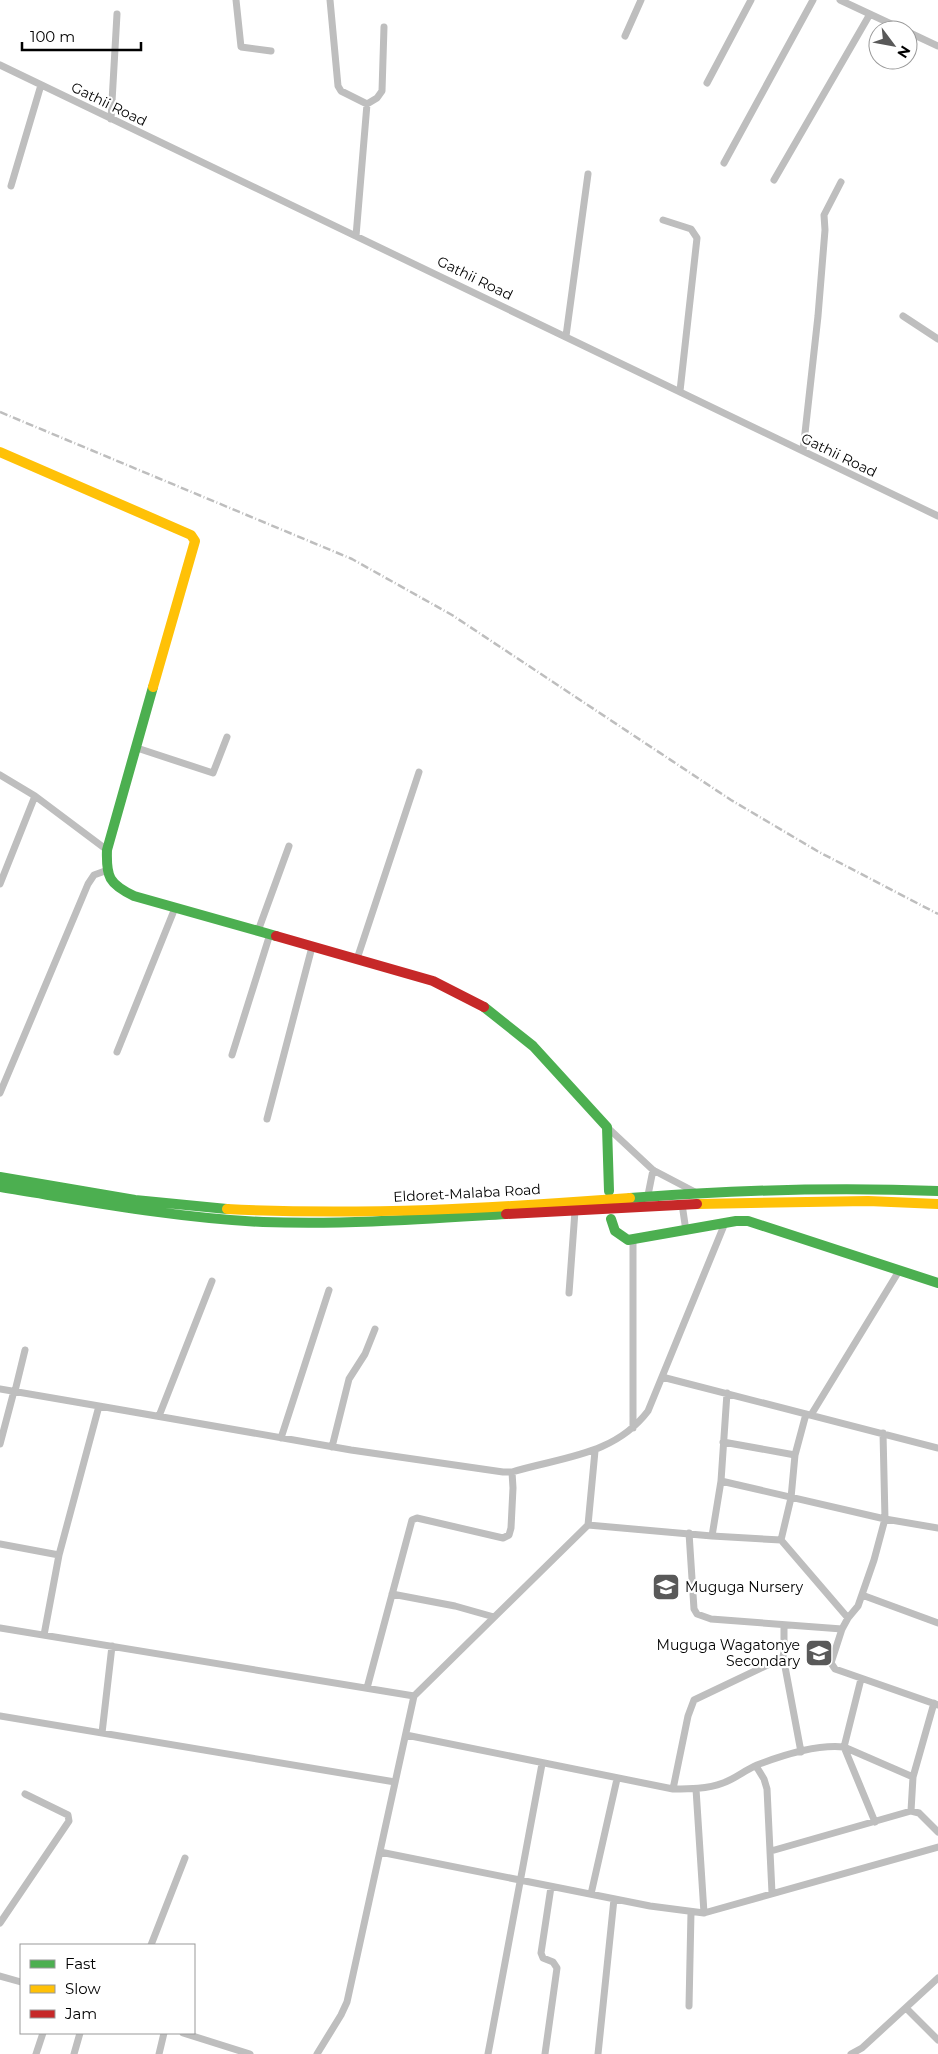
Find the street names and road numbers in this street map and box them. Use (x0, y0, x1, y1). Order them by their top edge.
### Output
street label: Gathii Road (68, 78, 150, 130)
street label: Gathii Road (434, 252, 516, 304)
street label: Gathii Road (798, 429, 880, 481)
street label: Eldoret-Malaba Road (393, 1180, 541, 1206)

